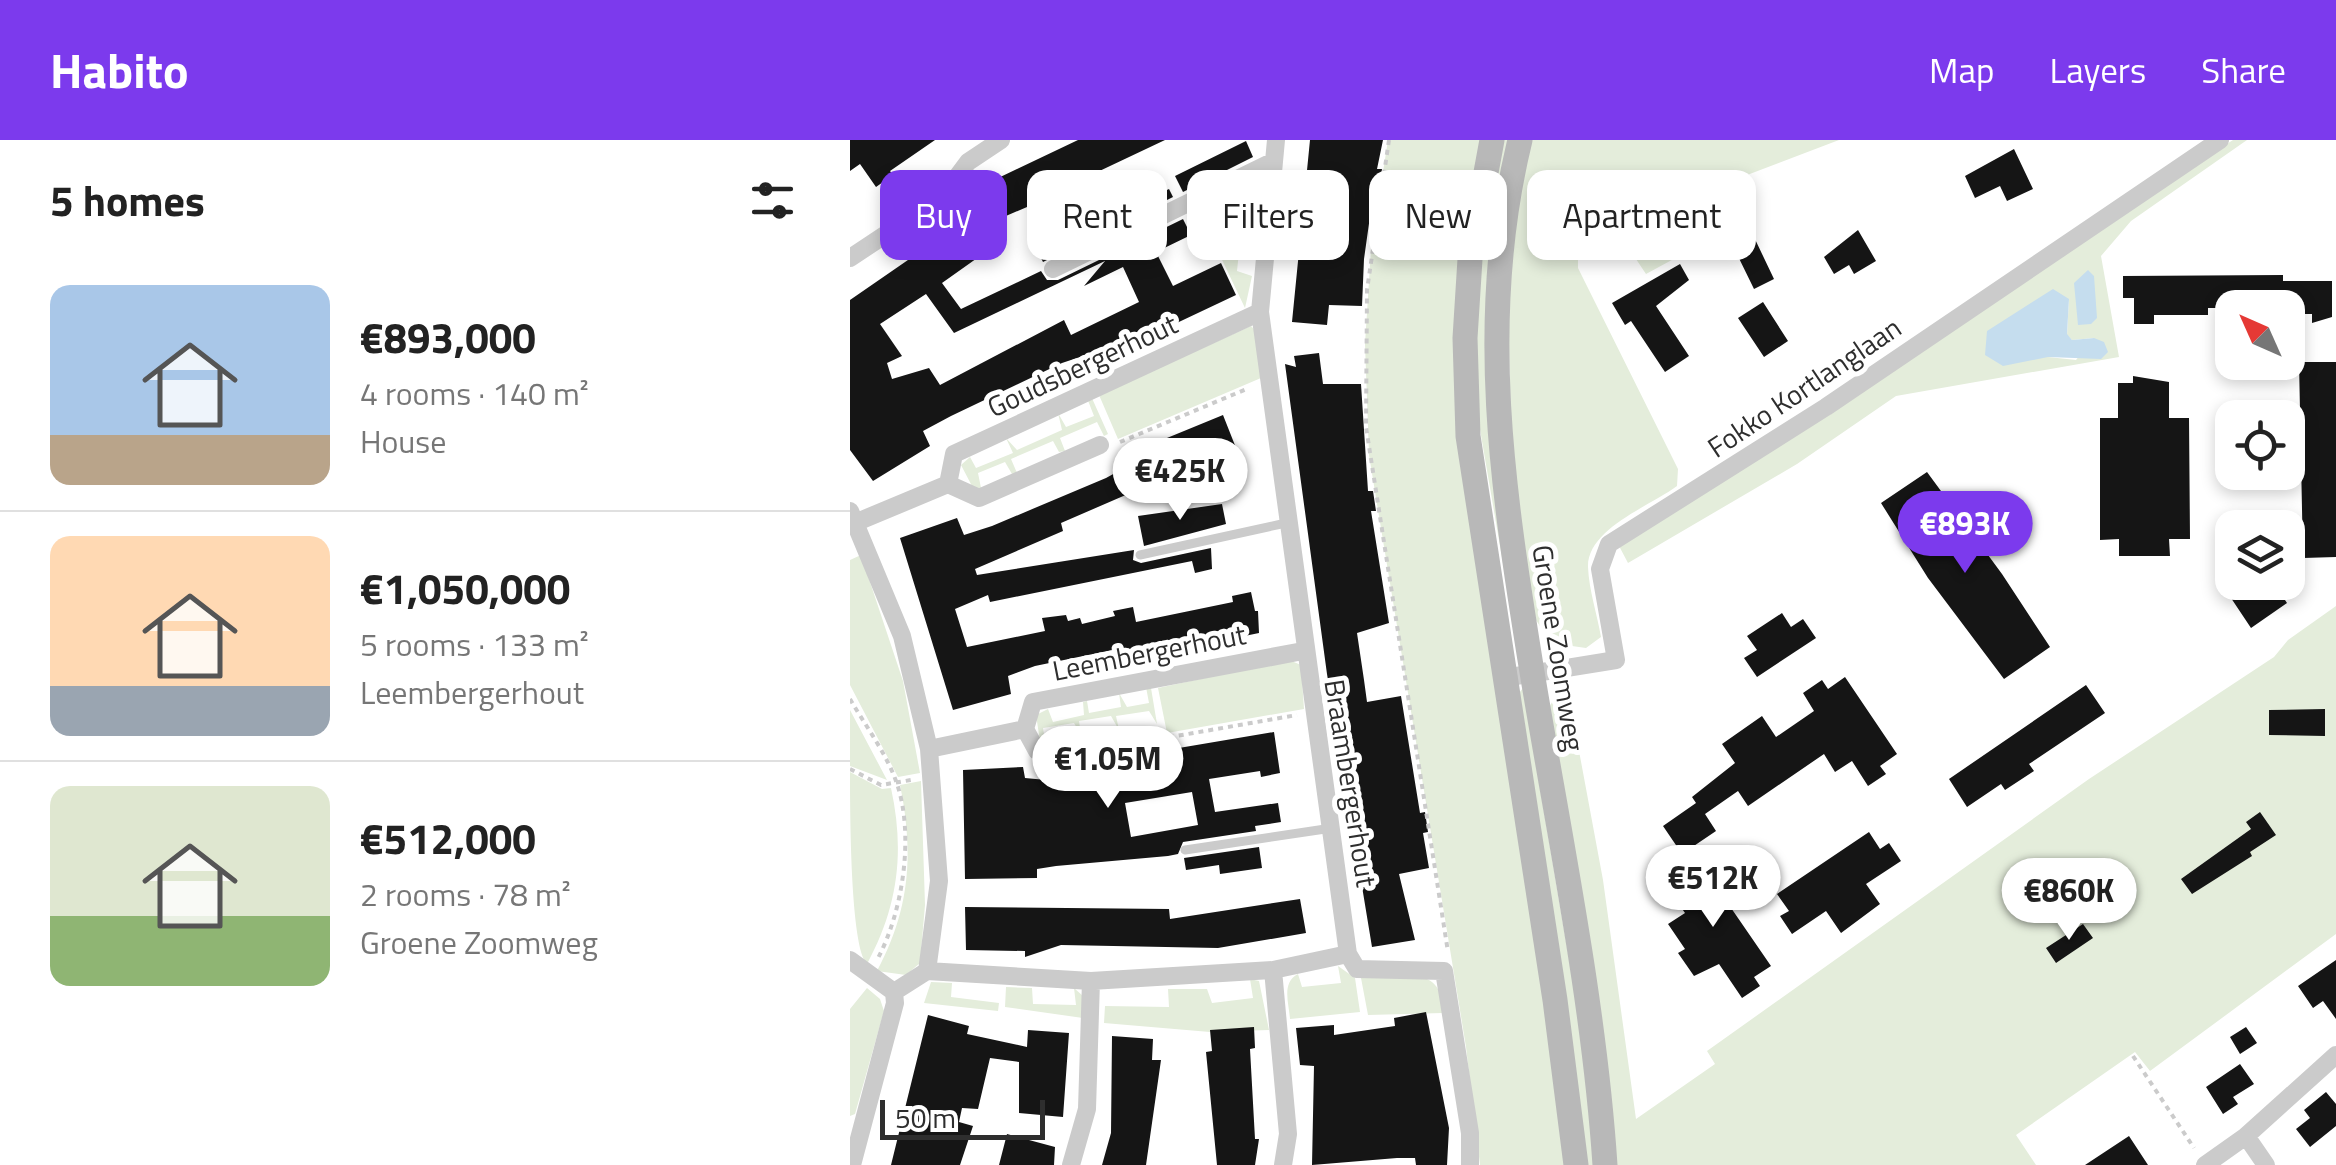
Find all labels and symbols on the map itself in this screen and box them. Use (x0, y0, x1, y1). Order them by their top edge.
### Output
north arrow (2215, 290, 2305, 380)
street label: Goudsbergerhout (980, 302, 1185, 428)
street label: Fokko Kortlanglaan (1698, 306, 1910, 468)
pin: €425K (1110, 438, 1250, 523)
pin: €893K (1895, 491, 2035, 576)
street label: Groene Zoomweg (1521, 542, 1597, 754)
street label: Leembergerhout (1049, 612, 1249, 692)
street label: Braambergerhout (1313, 676, 1389, 890)
pin: €1.05M (1027, 726, 1189, 811)
pin: €512K (1643, 845, 1783, 930)
pin: €860K (1999, 858, 2139, 943)
scale bar (880, 1095, 1045, 1140)

